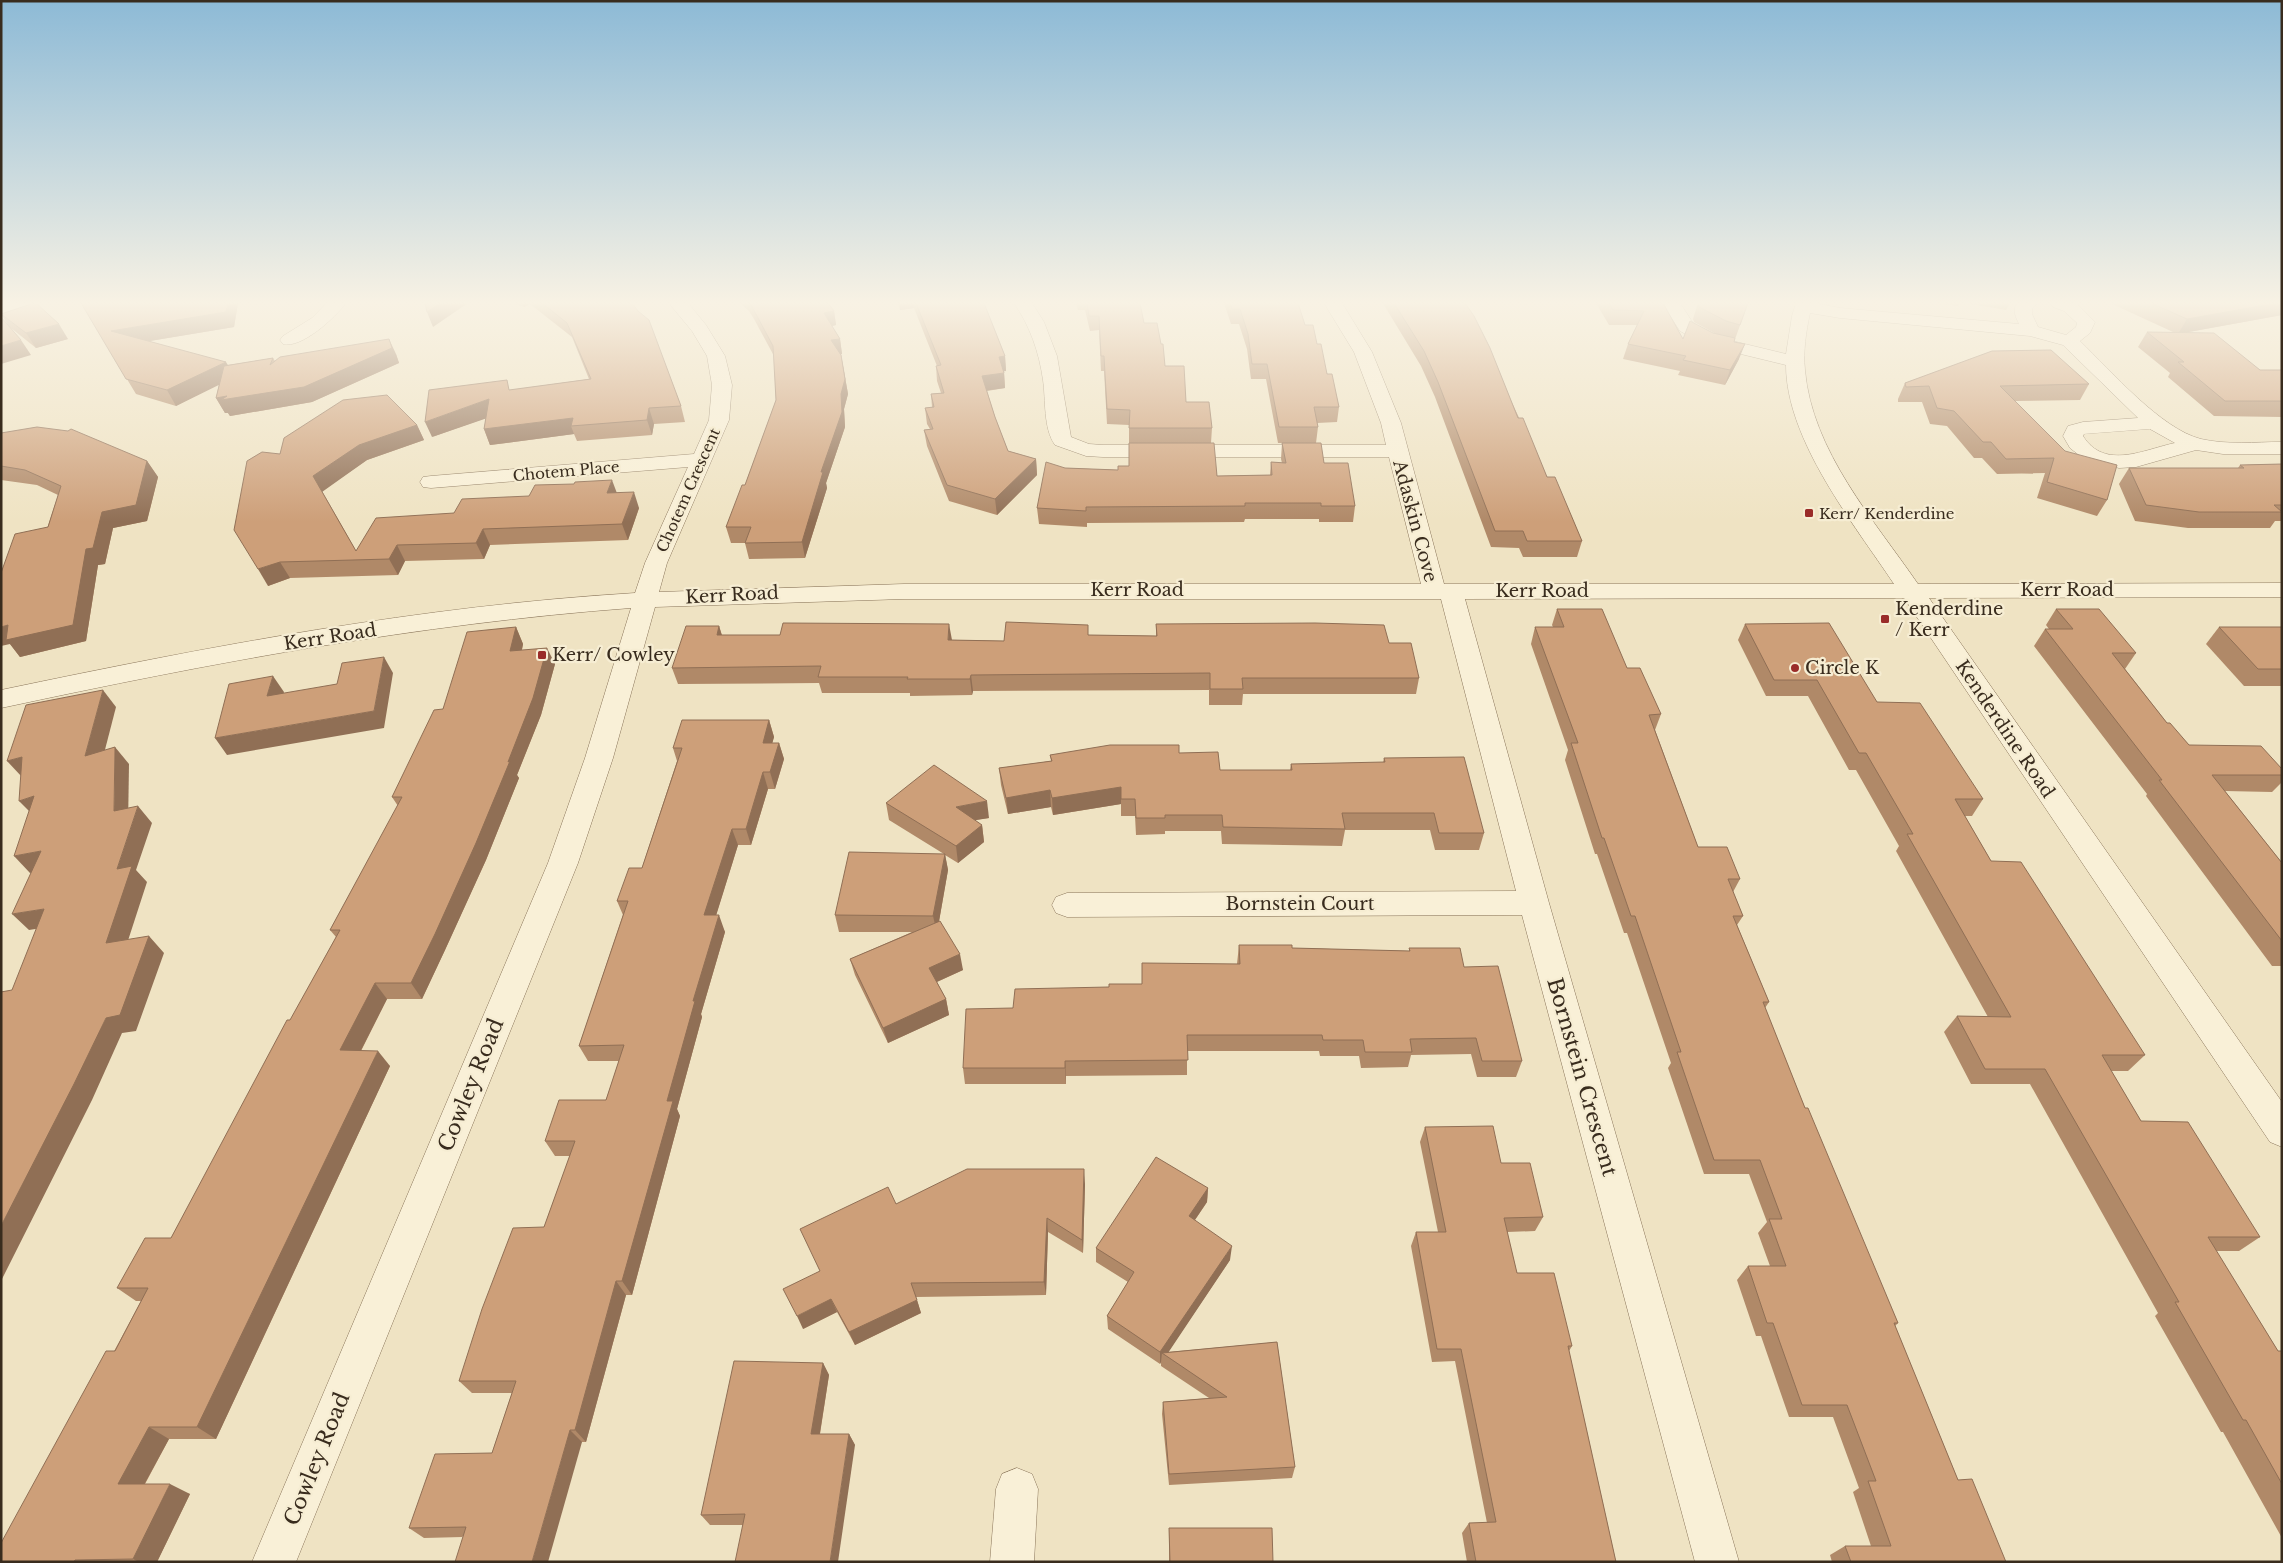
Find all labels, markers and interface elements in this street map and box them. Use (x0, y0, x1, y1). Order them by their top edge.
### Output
street label: Chotem Crescent (652, 425, 724, 555)
street label: Chotem Place (512, 457, 620, 485)
street label: Adaskin Cove (1388, 457, 1442, 584)
place label: Kerr/ Kenderdine (1819, 504, 1954, 523)
marker: Kerr/ Kenderdine (1803, 507, 1815, 519)
street label: Kerr Road (1090, 579, 1184, 601)
street label: Kerr Road (2020, 579, 2114, 601)
street label: Kerr Road (1495, 580, 1589, 602)
street label: Kerr Road (685, 582, 779, 608)
place label: Kenderdine / Kerr (1895, 598, 2003, 641)
marker: Kenderdine / Kerr (1879, 613, 1891, 625)
street label: Kerr Road (282, 619, 378, 655)
place label: Kerr/ Cowley (552, 644, 675, 666)
marker: Kerr/ Cowley (536, 649, 548, 661)
street label: Kenderdine Road (1951, 656, 2059, 802)
place label: Circle K (1805, 657, 1880, 679)
marker: Circle K (1789, 662, 1801, 674)
street label: Bornstein Court (1225, 893, 1375, 915)
street label: Bornstein Crescent (1541, 975, 1623, 1179)
street label: Cowley Road (433, 1015, 509, 1155)
street label: Cowley Road (279, 1389, 355, 1529)

